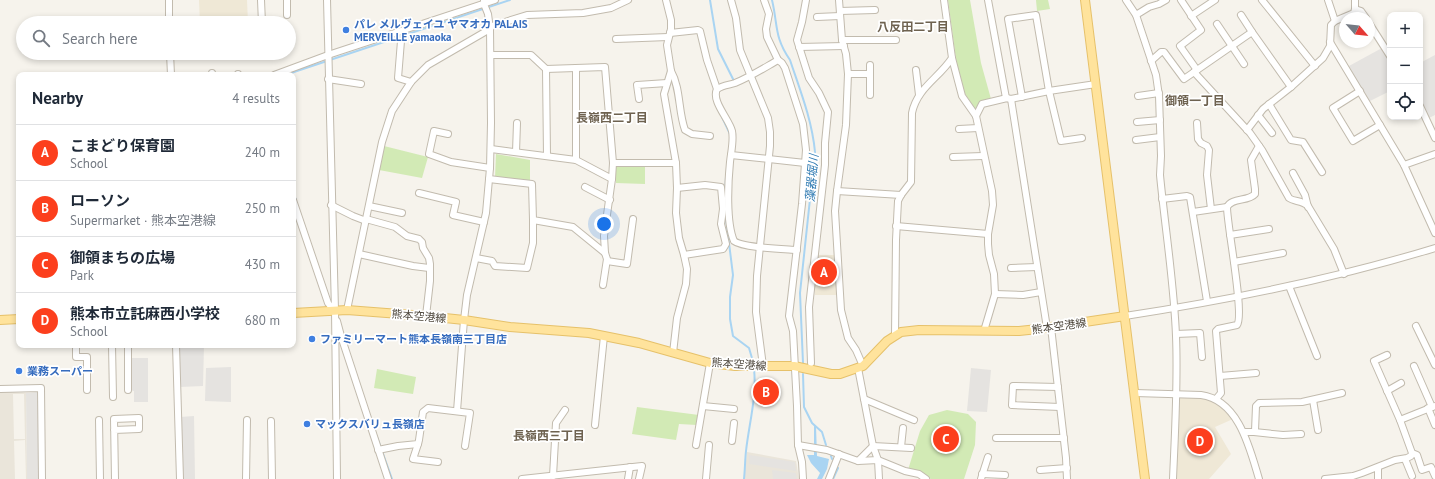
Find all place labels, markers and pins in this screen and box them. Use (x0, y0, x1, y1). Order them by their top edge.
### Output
place label: パレ メルヴェイユ ヤマオカ PALAIS MERVEILLE yamaoka (354, 17, 528, 44)
marker: パレ メルヴェイユ ヤマオカ PALAIS MERVEILLE yamaoka (341, 25, 351, 35)
pin: A (811, 257, 837, 287)
place label: ファミリーマート熊本長嶺南三丁目店 (320, 332, 507, 346)
marker: ファミリーマート熊本長嶺南三丁目店 (307, 334, 317, 344)
place label: 業務スーパー (27, 364, 93, 378)
marker: 業務スーパー (14, 366, 24, 376)
pin: B (753, 377, 779, 407)
place label: マックスバリュ長嶺店 (315, 417, 425, 431)
marker: マックスバリュ長嶺店 (302, 419, 312, 429)
pin: C (933, 424, 959, 454)
pin: D (1187, 426, 1213, 456)

